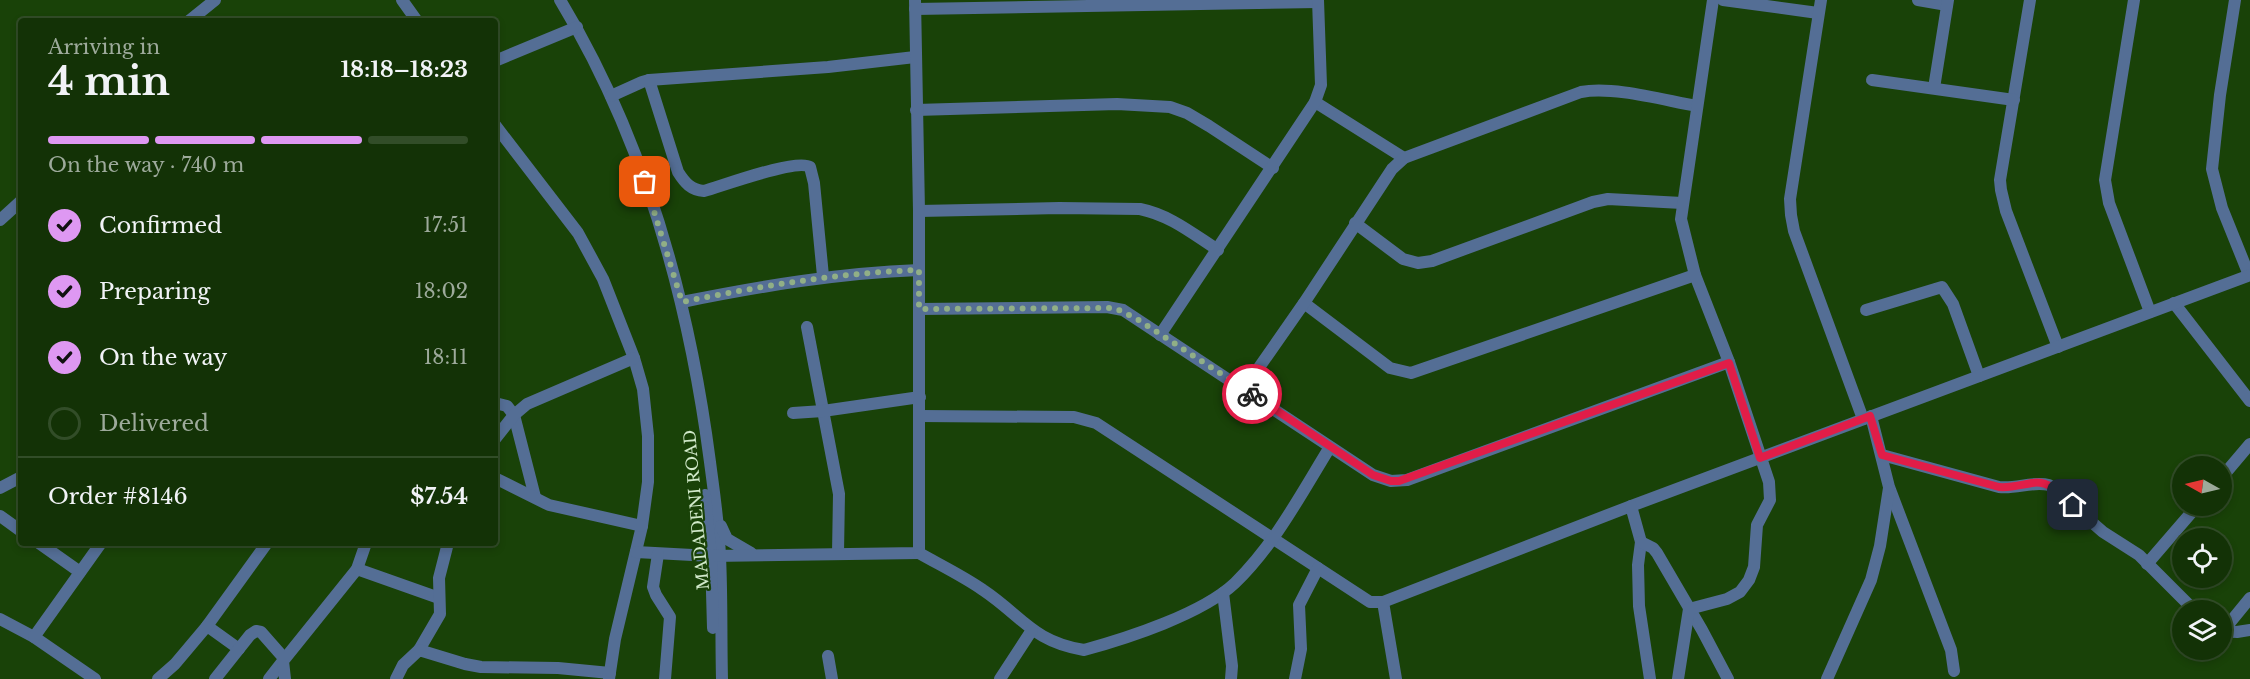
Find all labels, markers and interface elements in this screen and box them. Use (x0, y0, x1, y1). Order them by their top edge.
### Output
text: Arriving in (48, 35, 160, 59)
text: 18:18–18:23 (340, 56, 468, 83)
text: 4 min (48, 57, 170, 106)
text: On the way · 740 m (48, 153, 244, 177)
pin (619, 156, 670, 207)
icon: bag (628, 165, 661, 198)
icon: check (48, 209, 81, 242)
text: Confirmed (99, 212, 222, 239)
text: 17:51 (423, 213, 468, 237)
icon: check (48, 275, 81, 308)
text: Preparing (99, 278, 210, 305)
text: 18:02 (415, 279, 468, 303)
icon: check (48, 341, 81, 374)
text: On the way (99, 344, 227, 371)
text: 18:11 (423, 345, 468, 369)
courier (1222, 364, 1282, 424)
icon: bike (1236, 378, 1269, 411)
text: Delivered (99, 410, 209, 437)
street label: MADADENI ROAD (679, 429, 713, 591)
north arrow (2172, 456, 2232, 516)
map controls (2172, 456, 2232, 660)
pin (2047, 479, 2098, 530)
text: Order #8146 (48, 483, 188, 510)
text: $7.54 (410, 483, 468, 510)
icon: home (2056, 488, 2089, 521)
button: locate (2172, 528, 2232, 588)
button: layers (2172, 600, 2232, 660)

